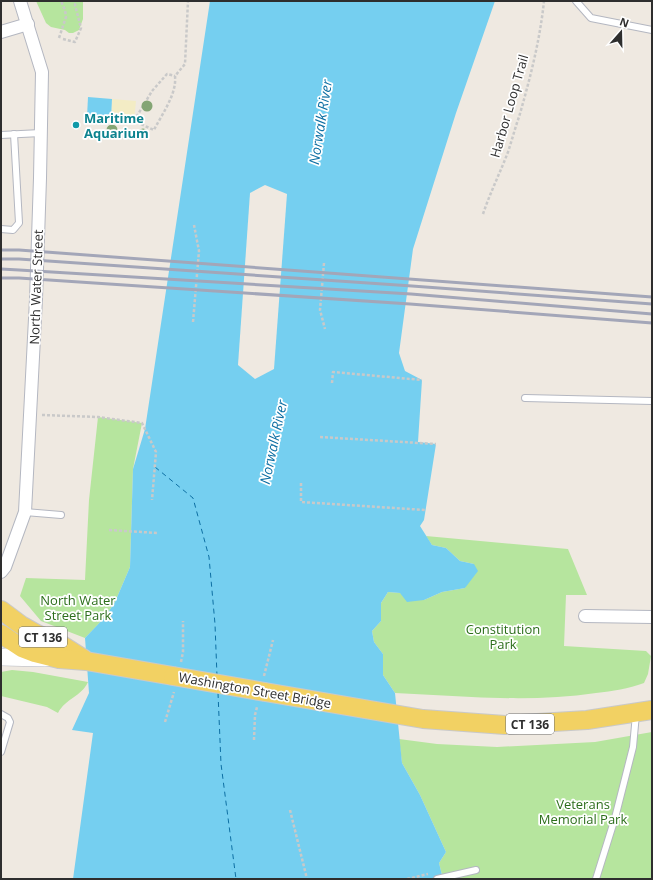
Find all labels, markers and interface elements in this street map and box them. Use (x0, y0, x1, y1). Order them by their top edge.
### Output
north arrow (601, 12, 641, 52)
text: N (618, 14, 631, 31)
street label: Harbor Loop Trail (486, 52, 532, 160)
water label: Norwalk River (304, 78, 336, 166)
place label: Maritime Aquarium (84, 109, 149, 142)
marker: Maritime Aquarium (71, 120, 81, 130)
street label: North Water Street (25, 229, 47, 345)
water label: Norwalk River (255, 398, 291, 486)
park label: North Water Street Park (40, 591, 116, 624)
park label: Constitution Park (466, 620, 540, 653)
road number: CT 136 (19, 627, 67, 647)
street label: Washington Street Bridge (177, 668, 333, 712)
road number: CT 136 (506, 714, 554, 734)
park label: Veterans Memorial Park (539, 795, 627, 828)

